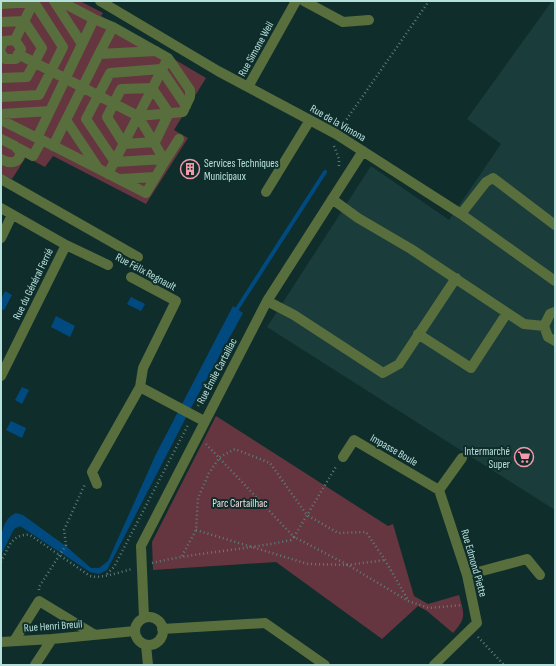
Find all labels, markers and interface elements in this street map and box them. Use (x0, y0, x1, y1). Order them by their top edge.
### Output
street label: Rue Simone Weil (236, 19, 276, 79)
street label: Rue de la Vimona (308, 102, 368, 144)
place label: Services Techniques Municipaux (204, 157, 279, 183)
building icon: Services Techniques Municipaux (179, 158, 201, 180)
street label: Rue du Général Ferrié (10, 246, 56, 322)
street label: Rue Félix Regnault (113, 250, 179, 294)
street label: Rue Émile Cartaillac (194, 336, 240, 406)
street label: Impasse Boule (368, 431, 420, 469)
place label: Intermarché Super (464, 445, 510, 471)
supermarket icon: Intermarché Super (513, 446, 535, 468)
park label: Parc Cartailhac (212, 497, 268, 510)
street label: Rue Edmond Piette (458, 528, 490, 598)
street label: Rue Henri Breuil (23, 617, 83, 635)

